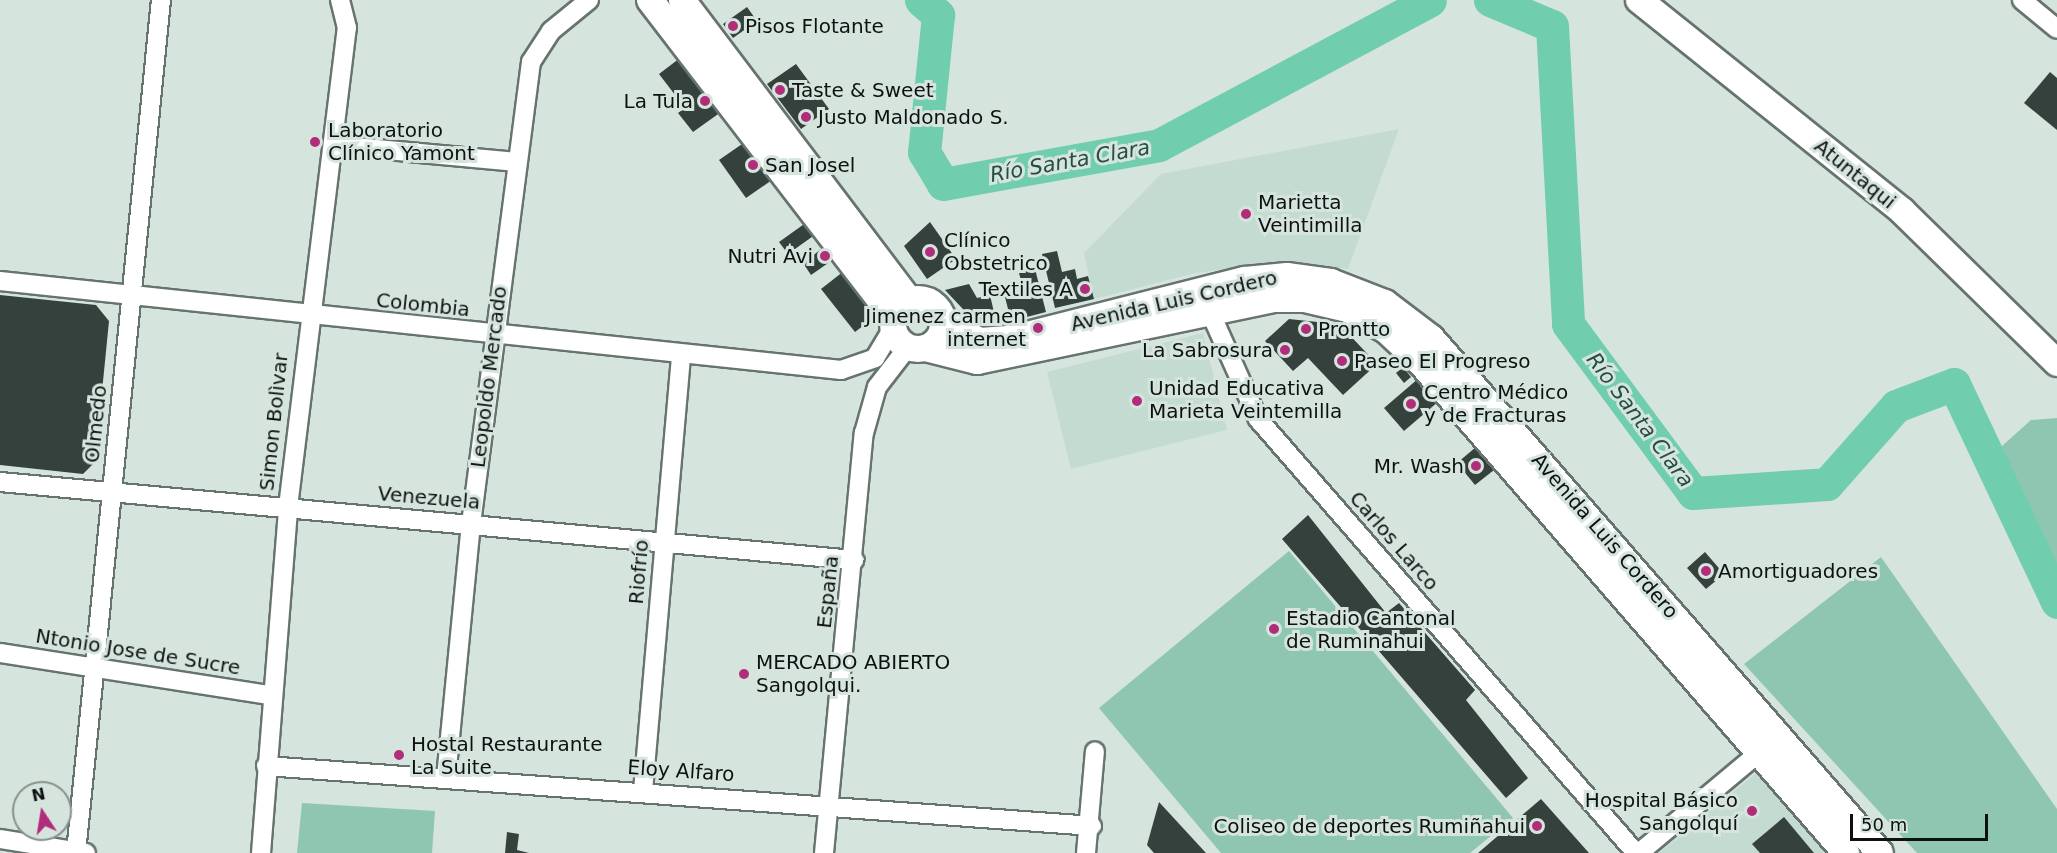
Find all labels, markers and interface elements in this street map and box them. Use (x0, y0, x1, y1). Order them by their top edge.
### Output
place label: Pisos Flotante (745, 14, 884, 38)
marker: Pisos Flotante (726, 19, 740, 33)
place label: Taste & Sweet (792, 78, 934, 102)
marker: Taste & Sweet (773, 83, 787, 97)
place label: La Tula (624, 89, 693, 113)
marker: La Tula (698, 94, 712, 108)
place label: Justo Maldonado S. (818, 105, 1009, 129)
marker: Justo Maldonado S. (799, 110, 813, 124)
place label: Laboratorio Clínico Yamont (328, 118, 475, 165)
marker: Laboratorio Clínico Yamont (306, 133, 324, 151)
street label: Atuntaqui (1810, 134, 1900, 214)
water label: Río Santa Clara (988, 135, 1152, 187)
place label: San Josel (765, 153, 855, 177)
marker: San Josel (746, 158, 760, 172)
place label: Marietta Veintimilla (1258, 190, 1362, 237)
marker: Marietta Veintimilla (1239, 207, 1253, 221)
place label: Clínico Obstetrico (944, 228, 1048, 275)
marker: Clínico Obstetrico (921, 243, 939, 261)
place label: Nutri Avi (727, 244, 813, 268)
marker: Nutri Avi (818, 249, 832, 263)
street label: Avenida Luis Cordero (1068, 266, 1280, 336)
place label: Textiles A (979, 277, 1073, 301)
marker: Textiles A (1078, 282, 1092, 296)
street label: Leopoldo Mercado (466, 285, 512, 469)
street label: Colombia (375, 288, 471, 322)
place label: Jimenez carmen internet (865, 304, 1026, 351)
place label: Prontto (1318, 317, 1390, 341)
marker: Jimenez carmen internet (1031, 321, 1045, 335)
marker: Prontto (1299, 322, 1313, 336)
place label: La Sabrosura (1142, 338, 1273, 362)
marker: La Sabrosura (1278, 343, 1292, 357)
water label: Río Santa Clara (1581, 348, 1699, 492)
place label: Paseo El Progreso (1354, 349, 1530, 373)
street label: Simon Bolìvar (255, 352, 293, 492)
marker: Paseo El Progreso (1335, 354, 1349, 368)
place label: Unidad Educativa Marieta Veintemilla (1149, 377, 1342, 424)
place label: Centro Médico y de Fracturas (1424, 380, 1568, 427)
street label: Olmedo (80, 384, 112, 464)
marker: Unidad Educativa Marieta Veintemilla (1130, 394, 1144, 408)
marker: Centro Médico y de Fracturas (1402, 395, 1420, 413)
street label: Avenida Luis Cordero (1527, 448, 1683, 624)
place label: Mr. Wash (1374, 454, 1464, 478)
marker: Mr. Wash (1469, 459, 1483, 473)
street label: Venezuela (377, 482, 481, 514)
street label: Carlos Larco (1344, 487, 1444, 595)
street label: Riofrío (624, 539, 654, 605)
street label: España (812, 554, 844, 630)
place label: Amortiguadores (1718, 559, 1878, 583)
marker: Amortiguadores (1699, 564, 1713, 578)
place label: Estadio Cantonal de Ruminahui (1286, 606, 1455, 653)
marker: Estadio Cantonal de Ruminahui (1267, 622, 1281, 636)
street label: Ntonio Jose de Sucre (34, 624, 242, 680)
place label: MERCADO ABIERTO Sangolqui. (756, 650, 950, 697)
marker: MERCADO ABIERTO Sangolqui. (737, 667, 751, 681)
place label: Hostal Restaurante La Suite (411, 732, 603, 779)
marker: Hostal Restaurante La Suite (392, 748, 406, 762)
street label: Eloy Alfaro (627, 755, 735, 787)
north arrow (12, 781, 72, 841)
text: N (30, 784, 47, 806)
place label: Hospital Básico Sangolquí (1585, 788, 1738, 835)
marker: Hospital Básico Sangolquí (1743, 802, 1761, 820)
scale bar (1853, 802, 1991, 840)
place label: Coliseo de deportes Rumiñahui (1213, 814, 1525, 838)
text: 50 m (1861, 814, 1907, 835)
marker: Coliseo de deportes Rumiñahui (1530, 819, 1544, 833)

